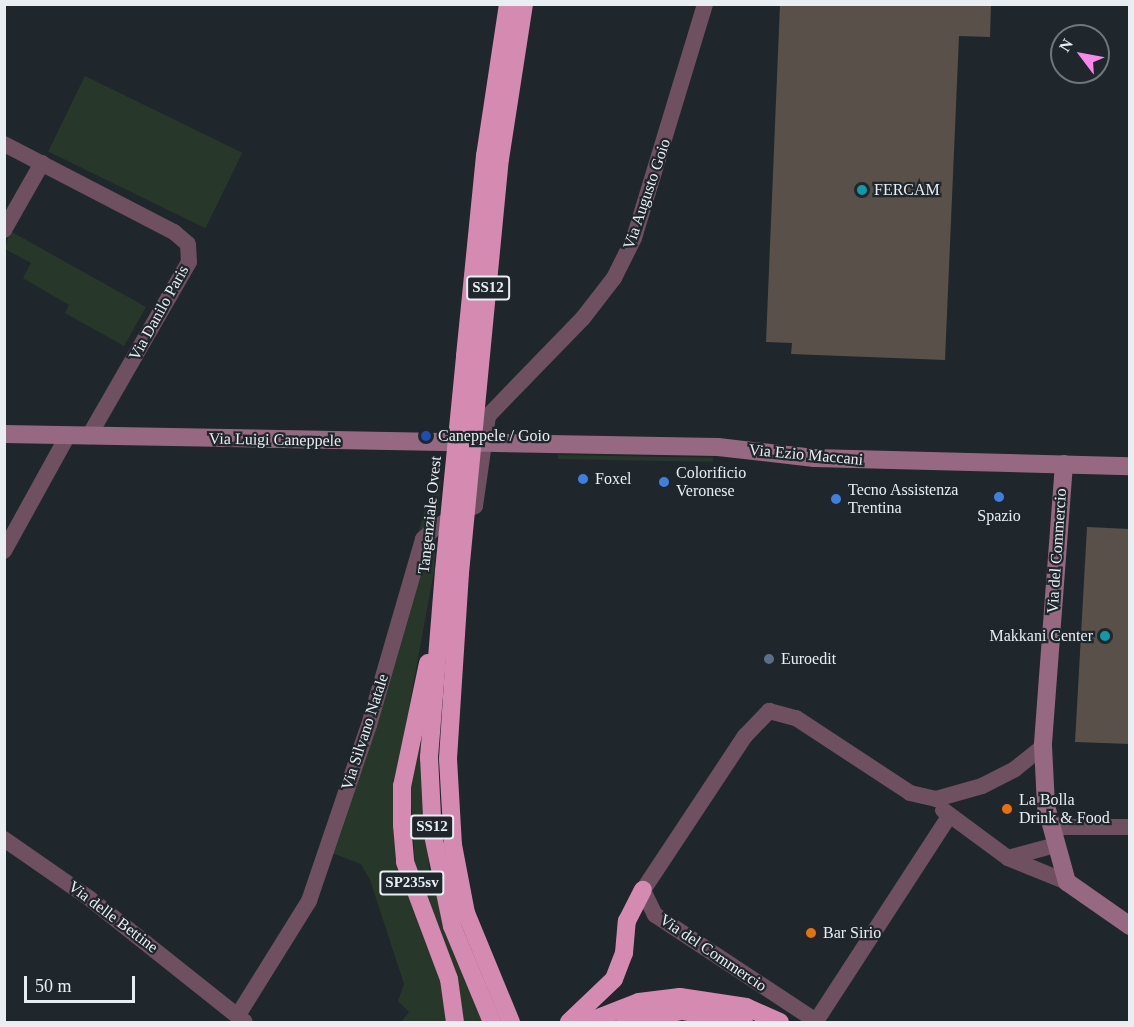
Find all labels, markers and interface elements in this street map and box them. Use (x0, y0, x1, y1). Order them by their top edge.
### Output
north arrow (1050, 24, 1110, 84)
text: N (1056, 36, 1076, 55)
street label: Via Augusto Goio (619, 136, 675, 252)
place label: FERCAM (874, 180, 940, 200)
marker: FERCAM (855, 183, 869, 197)
street label: Via Danilo Paris (125, 262, 193, 364)
road number: SS12 (466, 276, 510, 300)
place label: Caneppele / Goio (438, 426, 550, 446)
street label: Via Luigi Caneppele (209, 429, 341, 451)
marker: Caneppele / Goio (419, 429, 433, 443)
street label: Via Ezio Maccani (748, 440, 864, 470)
street label: Tangenziale Ovest (414, 455, 446, 575)
place label: Colorificio Veronese (676, 463, 746, 501)
place label: Foxel (595, 469, 631, 489)
marker: Foxel (576, 472, 590, 486)
marker: Colorificio Veronese (657, 475, 671, 489)
place label: Tecno Assistenza Trentina (848, 480, 959, 518)
street label: Via del Commercio (1043, 488, 1071, 614)
marker: Spazio (992, 490, 1006, 504)
marker: Tecno Assistenza Trentina (829, 492, 843, 506)
place label: Spazio (977, 506, 1021, 526)
place label: Makkani Center (989, 626, 1093, 646)
marker: Makkani Center (1098, 629, 1112, 643)
place label: Euroedit (781, 649, 836, 669)
marker: Euroedit (762, 652, 776, 666)
street label: Via Silvano Natale (337, 672, 393, 792)
place label: La Bolla Drink & Food (1019, 790, 1110, 828)
marker: La Bolla Drink & Food (1000, 802, 1014, 816)
road number: SS12 (410, 815, 454, 839)
road number: SP235sv (379, 871, 445, 895)
street label: Via delle Bettine (64, 877, 162, 957)
street label: Via del Commercio (656, 910, 770, 996)
place label: Bar Sirio (823, 923, 881, 943)
marker: Bar Sirio (804, 926, 818, 940)
scale bar (27, 964, 138, 1002)
text: 50 m (35, 976, 72, 996)

